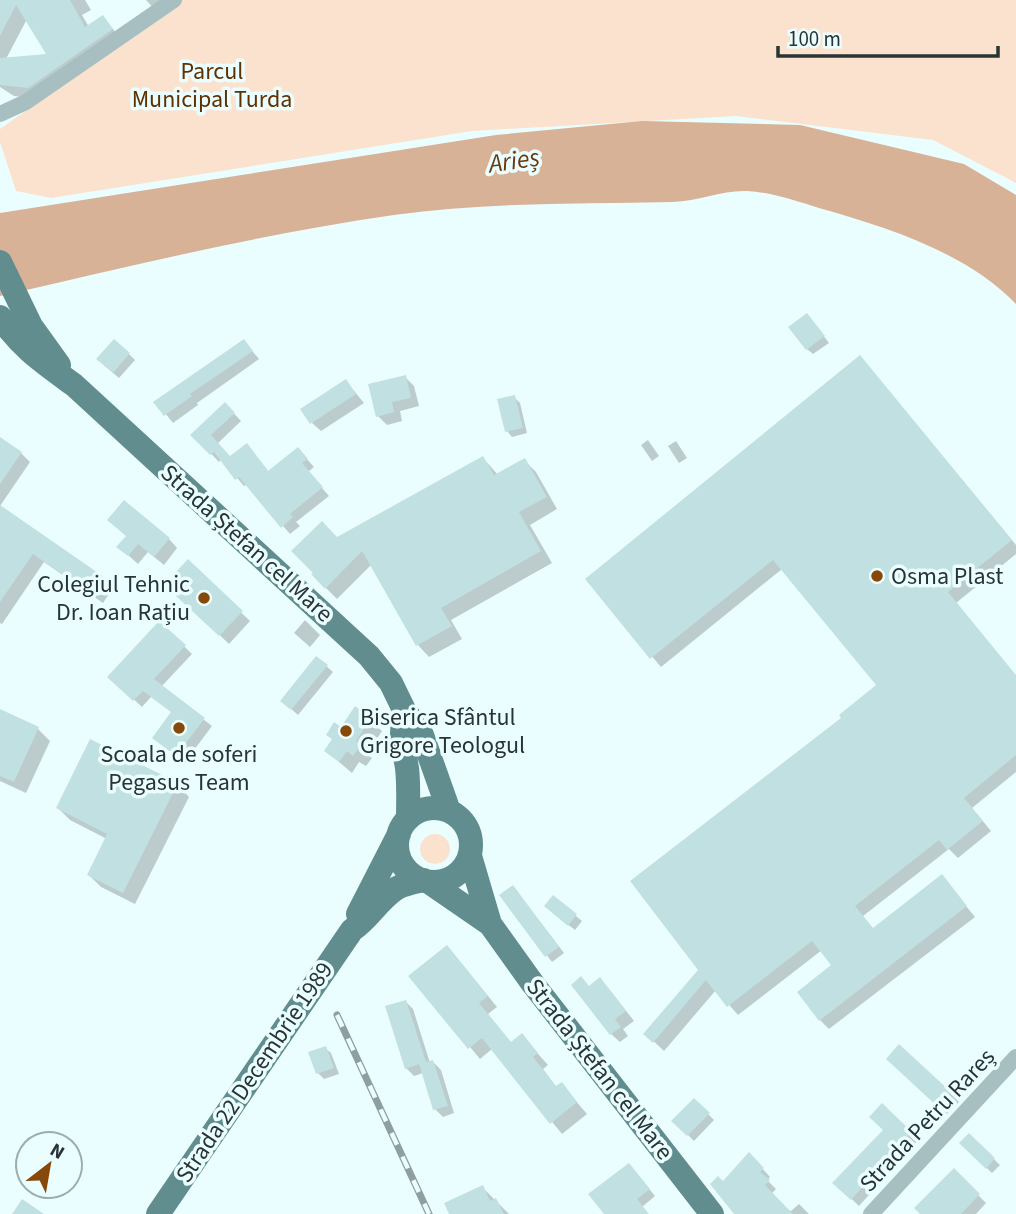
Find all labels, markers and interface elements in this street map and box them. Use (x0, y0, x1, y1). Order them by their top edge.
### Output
scale bar (778, 14, 998, 58)
text: 100 m (788, 24, 841, 54)
park label: Parcul Municipal Turda (132, 54, 292, 117)
water label: Arieș (484, 139, 542, 183)
street label: Strada Ștefan cel Mare (153, 456, 341, 631)
place label: Osma Plast (891, 559, 1003, 594)
place label: Colegiul Tehnic Dr. Ioan Rațiu (37, 567, 190, 630)
marker: Osma Plast (869, 568, 885, 584)
marker: Colegiul Tehnic Dr. Ioan Rațiu (196, 590, 212, 606)
place label: Biserica Sfântul Grigore Teologul (360, 700, 525, 763)
marker: Scoala de soferi Pegasus Team (171, 720, 187, 736)
marker: Biserica Sfântul Grigore Teologul (338, 723, 354, 739)
place label: Scoala de soferi Pegasus Team (101, 737, 257, 800)
street label: Strada 22 Decembrie 1989 (167, 955, 342, 1190)
street label: Strada Ștefan cel Mare (518, 971, 682, 1167)
street label: Strada Petru Rareș (851, 1041, 1003, 1200)
north arrow (14, 1130, 84, 1200)
text: N (45, 1137, 69, 1167)

